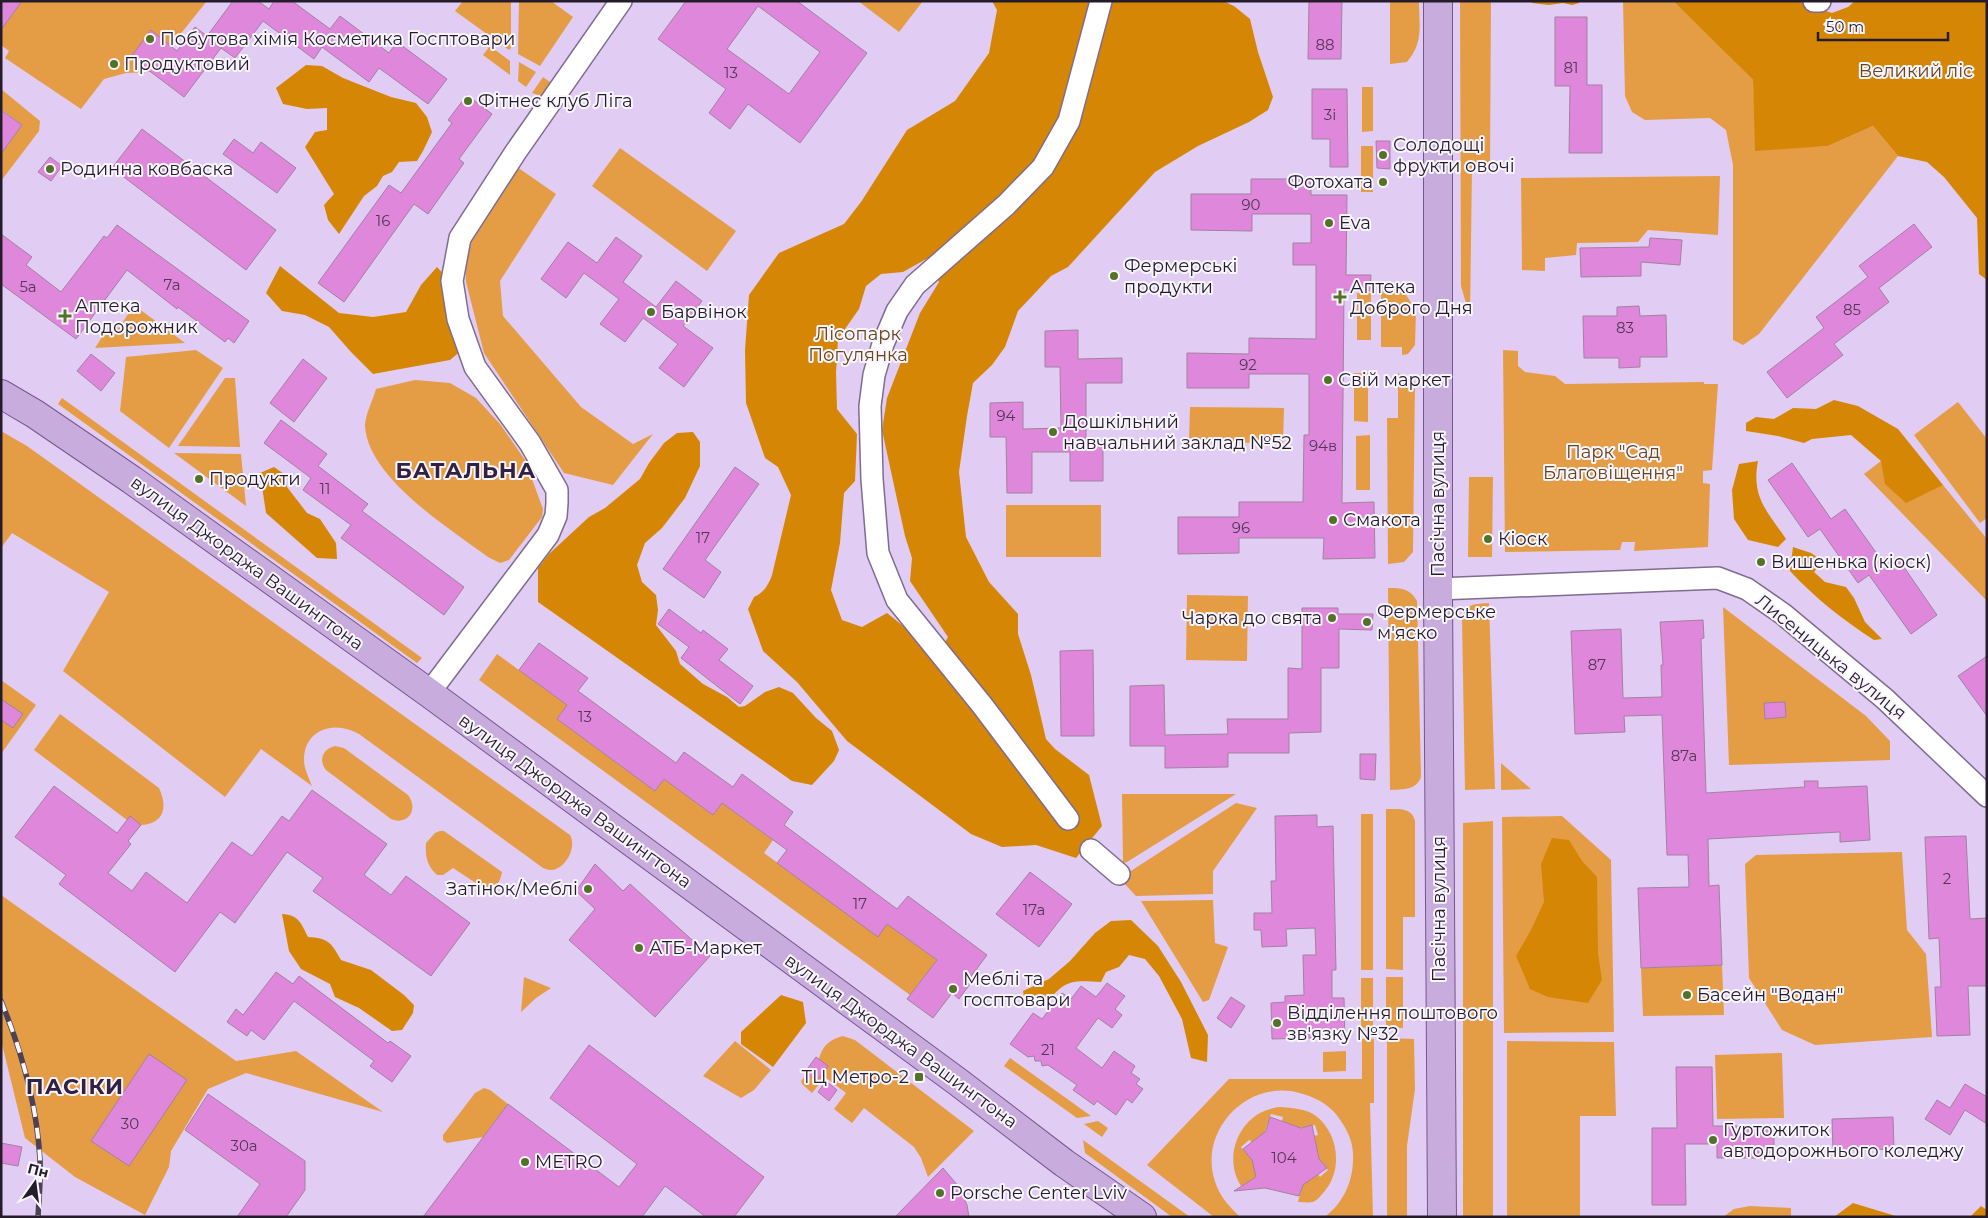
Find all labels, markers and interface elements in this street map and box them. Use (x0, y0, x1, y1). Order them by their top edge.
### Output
scale bar (1818, 10, 1948, 42)
text: 50 m (1826, 17, 1864, 36)
place label: Побутова хімія Косметика Госптовари (160, 28, 515, 50)
marker: Побутова хімія Косметика Госптовари (144, 33, 156, 45)
house number: 88 (1315, 35, 1335, 54)
place label: Продуктовий (124, 53, 250, 75)
marker: Продуктовий (108, 58, 120, 70)
house number: 81 (1564, 58, 1579, 77)
park label: Великий ліс (1859, 60, 1973, 82)
house number: 13 (724, 63, 738, 82)
place label: Фітнес клуб Ліга (478, 90, 632, 112)
marker: Фітнес клуб Ліга (462, 95, 474, 107)
house number: 3і (1324, 105, 1336, 124)
place label: Солодощі фрукти овочі (1393, 134, 1515, 177)
marker: Солодощі фрукти овочі (1377, 149, 1389, 161)
place label: Родинна ковбаска (60, 158, 233, 180)
marker: Родинна ковбаска (44, 163, 56, 175)
place label: Фотохата (1287, 171, 1373, 193)
marker: Фотохата (1377, 176, 1389, 188)
house number: 90 (1241, 195, 1261, 214)
house number: 16 (376, 211, 390, 230)
place label: Eva (1339, 212, 1371, 234)
marker: Eva (1323, 217, 1335, 229)
place label: Фермерські продукти (1124, 255, 1237, 298)
marker: Фермерські продукти (1108, 270, 1120, 282)
house number: 7а (164, 275, 181, 294)
place label: Аптека Доброго Дня (1350, 276, 1473, 319)
house number: 5а (19, 277, 37, 296)
marker: Аптека Доброго Дня (1334, 291, 1346, 303)
place label: Аптека Подорожник (75, 295, 198, 338)
house number: 85 (1843, 300, 1861, 319)
place label: Барвінок (661, 301, 747, 323)
marker: Барвінок (645, 306, 657, 318)
marker: Аптека Подорожник (59, 310, 71, 322)
house number: 83 (1616, 318, 1634, 337)
park label: Лісопарк Погулянка (808, 323, 908, 366)
house number: 92 (1239, 355, 1257, 374)
place label: Свій маркет (1338, 369, 1451, 391)
marker: Свій маркет (1322, 374, 1334, 386)
house number: 94 (996, 406, 1016, 425)
place label: Дошкільний навчальний заклад №52 (1063, 411, 1292, 454)
marker: Дошкільний навчальний заклад №52 (1047, 426, 1059, 438)
street label: Пасічна вулиця (1427, 431, 1449, 577)
house number: 94в (1309, 436, 1337, 455)
park label: Парк "Сад Благовіщення" (1543, 441, 1683, 484)
district label: БАТАЛЬНА (396, 457, 536, 484)
place label: Продукти (209, 468, 301, 490)
street label: вулиця Джорджа Вашингтона (126, 471, 368, 655)
marker: Продукти (193, 473, 205, 485)
house number: 11 (320, 479, 330, 498)
place label: Смакота (1343, 509, 1421, 531)
marker: Смакота (1327, 514, 1339, 526)
house number: 96 (1232, 518, 1250, 537)
house number: 17 (696, 528, 710, 547)
place label: Кіоск (1498, 528, 1548, 550)
marker: Кіоск (1482, 533, 1494, 545)
place label: Вишенька (кіоск) (1771, 551, 1932, 573)
marker: Вишенька (кіоск) (1755, 556, 1767, 568)
street label: Лисеницька вулиця (1751, 589, 1911, 725)
place label: Фермерське м'яско (1377, 601, 1496, 644)
place label: Чарка до свята (1182, 607, 1322, 629)
marker: Чарка до свята (1326, 612, 1338, 624)
marker: Фермерське м'яско (1361, 616, 1373, 628)
house number: 87 (1588, 655, 1606, 674)
house number: 13 (578, 707, 592, 726)
street label: вулиця Джорджа Вашингтона (454, 709, 696, 893)
house number: 87а (1671, 746, 1697, 765)
street label: Пасічна вулиця (1428, 836, 1450, 982)
house number: 2 (1943, 869, 1951, 888)
place label: Затінок/Меблі (446, 878, 578, 900)
marker: Затінок/Меблі (582, 883, 594, 895)
house number: 17 (853, 894, 867, 913)
house number: 17а (1023, 900, 1045, 919)
place label: АТБ-Маркет (649, 937, 762, 959)
marker: АТБ-Маркет (633, 942, 645, 954)
street label: вулиця Джорджа Вашингтона (780, 949, 1022, 1133)
place label: Меблі та госптовари (963, 968, 1071, 1011)
marker: Меблі та госптовари (947, 983, 959, 995)
place label: Басейн "Водан" (1697, 984, 1844, 1006)
marker: Басейн "Водан" (1681, 989, 1693, 1001)
place label: Відділення поштового зв'язку №32 (1287, 1002, 1498, 1045)
marker: Відділення поштового зв'язку №32 (1271, 1017, 1283, 1029)
house number: 21 (1041, 1040, 1055, 1059)
place label: ТЦ Метро-2 (801, 1066, 909, 1088)
marker: ТЦ Метро-2 (913, 1071, 925, 1083)
district label: ПАСІКИ (26, 1073, 124, 1100)
house number: 30 (121, 1114, 139, 1133)
place label: Гуртожиток автодорожнього коледжу (1723, 1119, 1964, 1162)
marker: Гуртожиток автодорожнього коледжу (1707, 1134, 1719, 1146)
house number: 30а (230, 1136, 258, 1155)
house number: 104 (1271, 1148, 1297, 1167)
place label: METRO (535, 1151, 603, 1173)
marker: METRO (519, 1156, 531, 1168)
north arrow (10, 1158, 60, 1208)
text: Пн (26, 1159, 51, 1182)
place label: Porsche Center Lviv (950, 1182, 1127, 1204)
marker: Porsche Center Lviv (934, 1187, 946, 1199)

